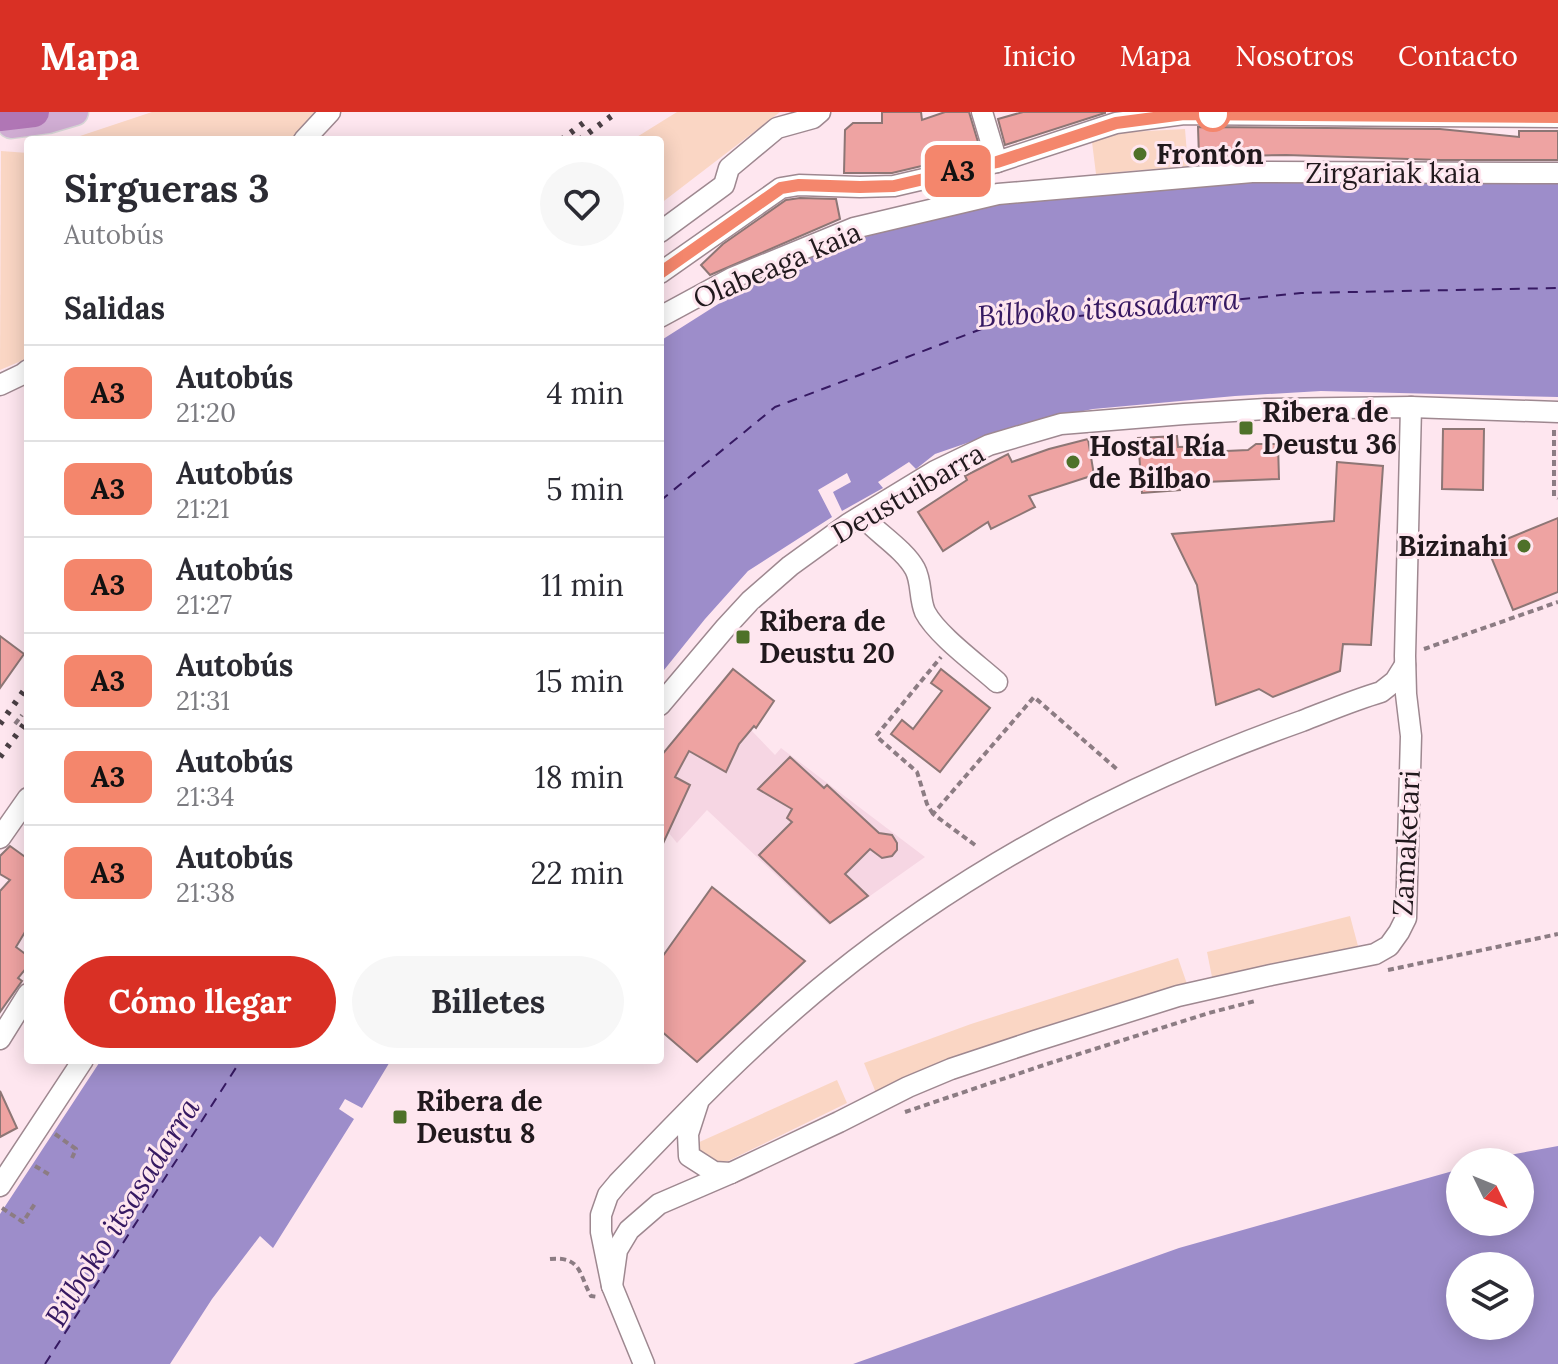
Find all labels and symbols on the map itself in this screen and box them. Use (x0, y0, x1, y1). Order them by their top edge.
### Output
unlabelled marker (1196, 97, 1230, 131)
place label: Frontón (1156, 136, 1264, 172)
line badge: A3 (922, 145, 994, 197)
marker: Frontón (1131, 145, 1149, 163)
street label: Zirgariak kaia (1305, 155, 1481, 191)
street label: Olabeaga kaia (687, 213, 867, 317)
water label: Bilboko itsasadarra (976, 279, 1241, 335)
place label: Ribera de Deustu 36 (1262, 394, 1397, 462)
marker: Ribera de Deustu 36 (1237, 419, 1255, 437)
place label: Hostal Ría de Bilbao (1089, 428, 1226, 496)
street label: Deustuibarra (825, 435, 991, 551)
marker: Hostal Ría de Bilbao (1064, 453, 1082, 471)
place label: Bizinahi (1398, 528, 1508, 564)
marker: Bizinahi (1515, 537, 1533, 555)
place label: Ribera de Deustu 20 (759, 603, 895, 671)
marker: Ribera de Deustu 20 (734, 628, 752, 646)
street label: Zamaketari (1384, 769, 1428, 917)
place label: Ribera de Deustu 8 (416, 1083, 543, 1151)
water label: Bilboko itsasadarra (36, 1090, 208, 1333)
marker: Ribera de Deustu 8 (391, 1108, 409, 1126)
north arrow (1446, 1148, 1534, 1236)

